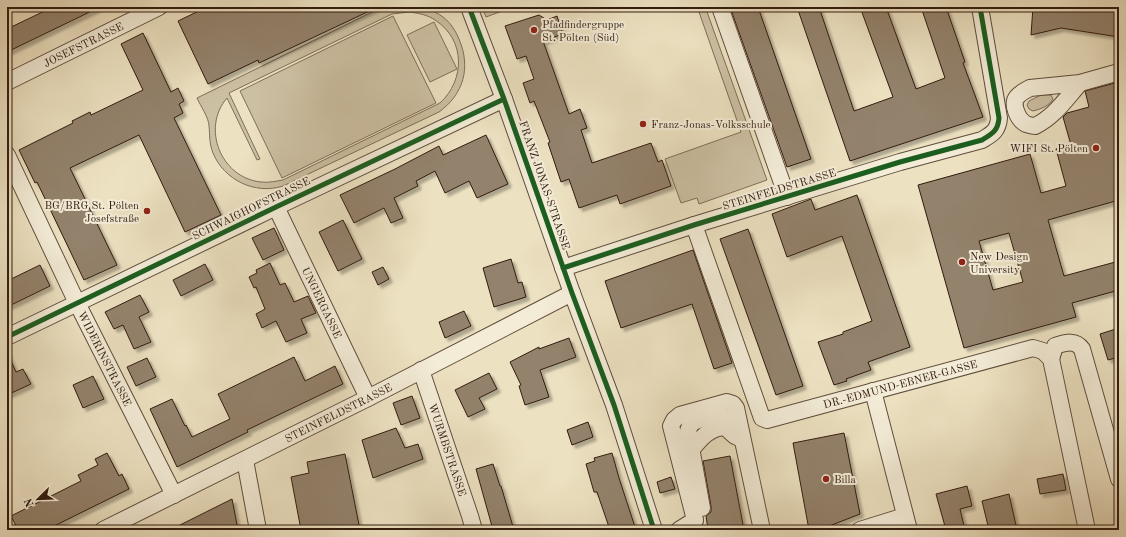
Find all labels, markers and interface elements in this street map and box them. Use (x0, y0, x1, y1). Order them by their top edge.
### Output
place label: Pfadfindergruppe St. Pölten (Süd) (542, 20, 624, 44)
street label: JOSEFSTRASSE (42, 21, 126, 70)
marker: Pfadfindergruppe St. Pölten (Süd) (529, 25, 539, 35)
marker: Franz-Jonas-Volksschule (638, 119, 648, 129)
street label: FRANZ JONAS-STRASSE (516, 120, 571, 251)
place label: Franz-Jonas-Volksschule (651, 120, 771, 131)
marker: WIFI St. Pölten (1091, 143, 1101, 153)
place label: WIFI St. Pölten (1009, 144, 1088, 155)
street label: STEINFELDSTRASSE (721, 168, 838, 213)
street label: SCHWAIGHOFSTRASSE (191, 176, 312, 243)
place label: BG/BRG St. Pölten Josefstraße (44, 201, 139, 225)
marker: BG/BRG St. Pölten Josefstraße (142, 206, 152, 216)
place label: New Design University (970, 252, 1028, 276)
marker: New Design University (957, 257, 967, 267)
street label: UNGERGASSE (299, 266, 342, 341)
street label: WIDERINSTRASSE (75, 310, 132, 409)
street label: DR.-EDMUND-EBNER-GASSE (822, 359, 979, 412)
street label: STEINFELDSTRASSE (284, 382, 394, 445)
street label: WURMBSTRASSE (426, 402, 467, 498)
marker: Billa (821, 474, 831, 484)
place label: Billa (834, 475, 856, 486)
north arrow (18, 479, 58, 519)
text: N (23, 496, 37, 508)

